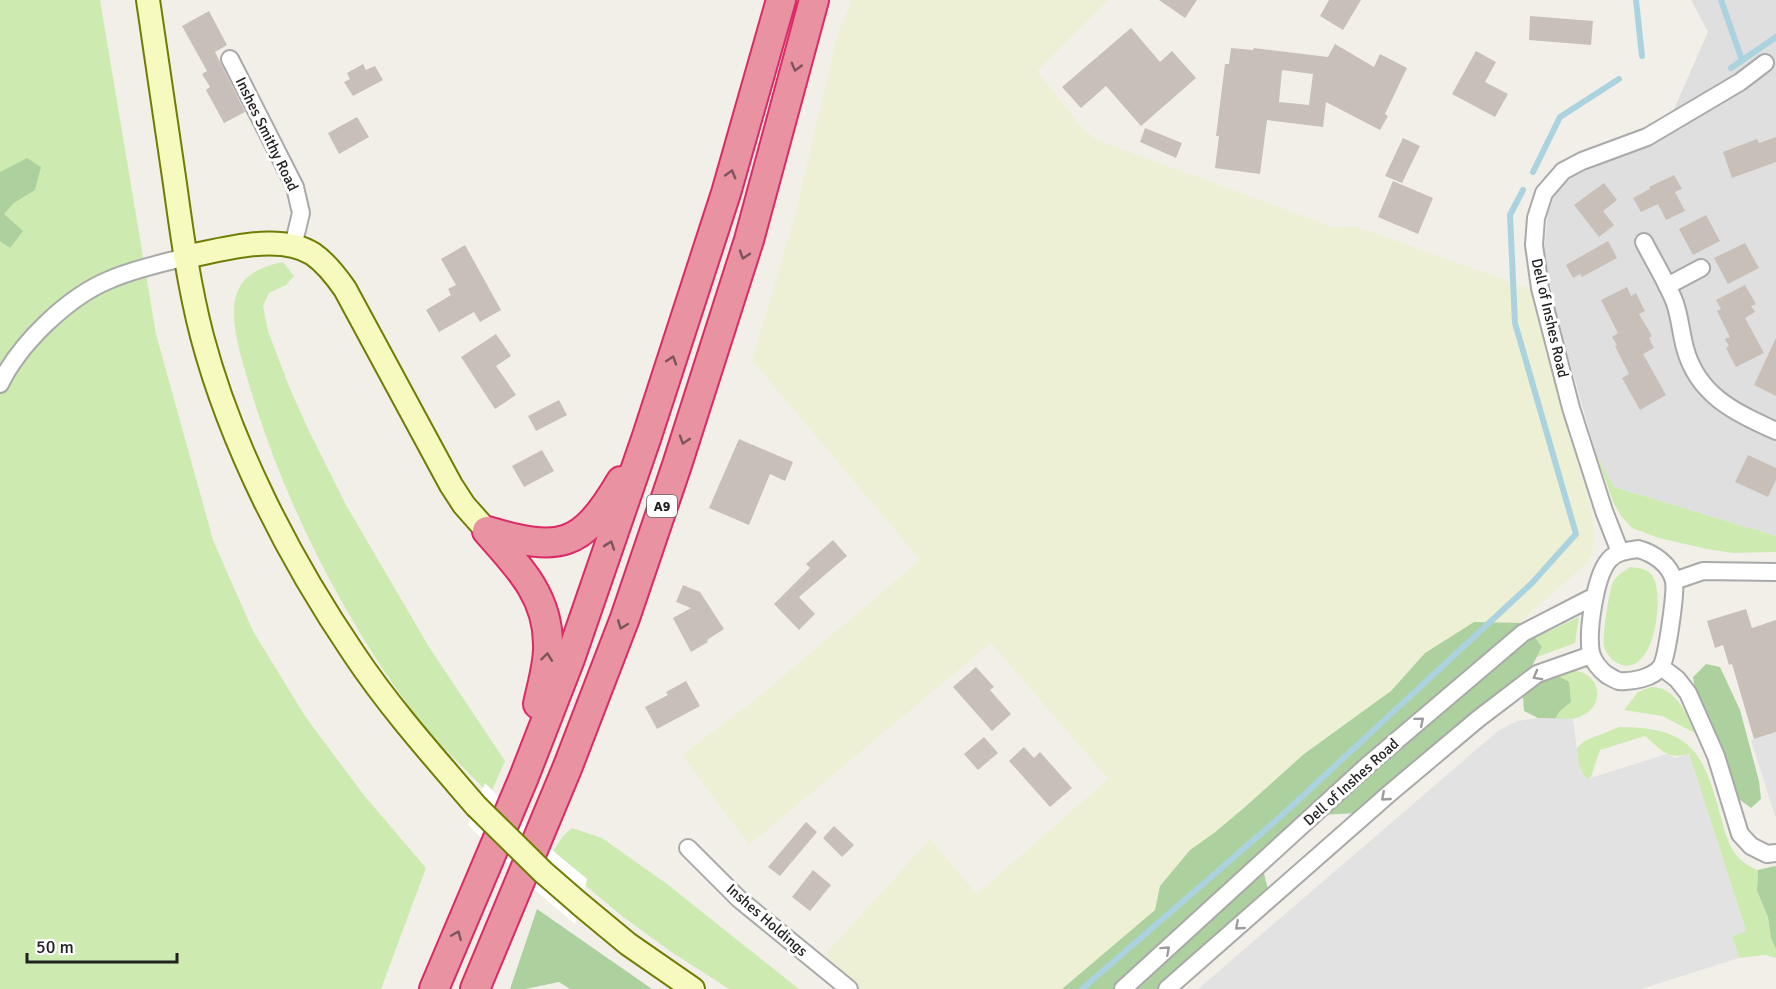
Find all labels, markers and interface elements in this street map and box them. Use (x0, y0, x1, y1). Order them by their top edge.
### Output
one-way arrow (791, 61, 803, 72)
street label: Inshes Smithy Road (232, 74, 302, 194)
one-way arrow (724, 169, 736, 180)
one-way arrow (739, 249, 751, 260)
street label: Dell of Inshes Road (1528, 257, 1572, 379)
one-way arrow (665, 355, 677, 366)
one-way arrow (679, 434, 692, 445)
road number: A9 (647, 495, 677, 517)
one-way arrow (602, 540, 615, 551)
one-way arrow (616, 619, 629, 630)
one-way arrow (540, 653, 552, 662)
one-way arrow (1533, 669, 1543, 680)
one-way arrow (1413, 717, 1424, 728)
street label: Dell of Inshes Road (1300, 734, 1402, 830)
one-way arrow (1381, 790, 1392, 801)
street label: Inshes Holdings (723, 880, 812, 960)
one-way arrow (1235, 919, 1245, 930)
scale bar (27, 926, 177, 964)
one-way arrow (450, 930, 462, 941)
text: 50 m (36, 936, 74, 958)
one-way arrow (1159, 946, 1170, 957)

